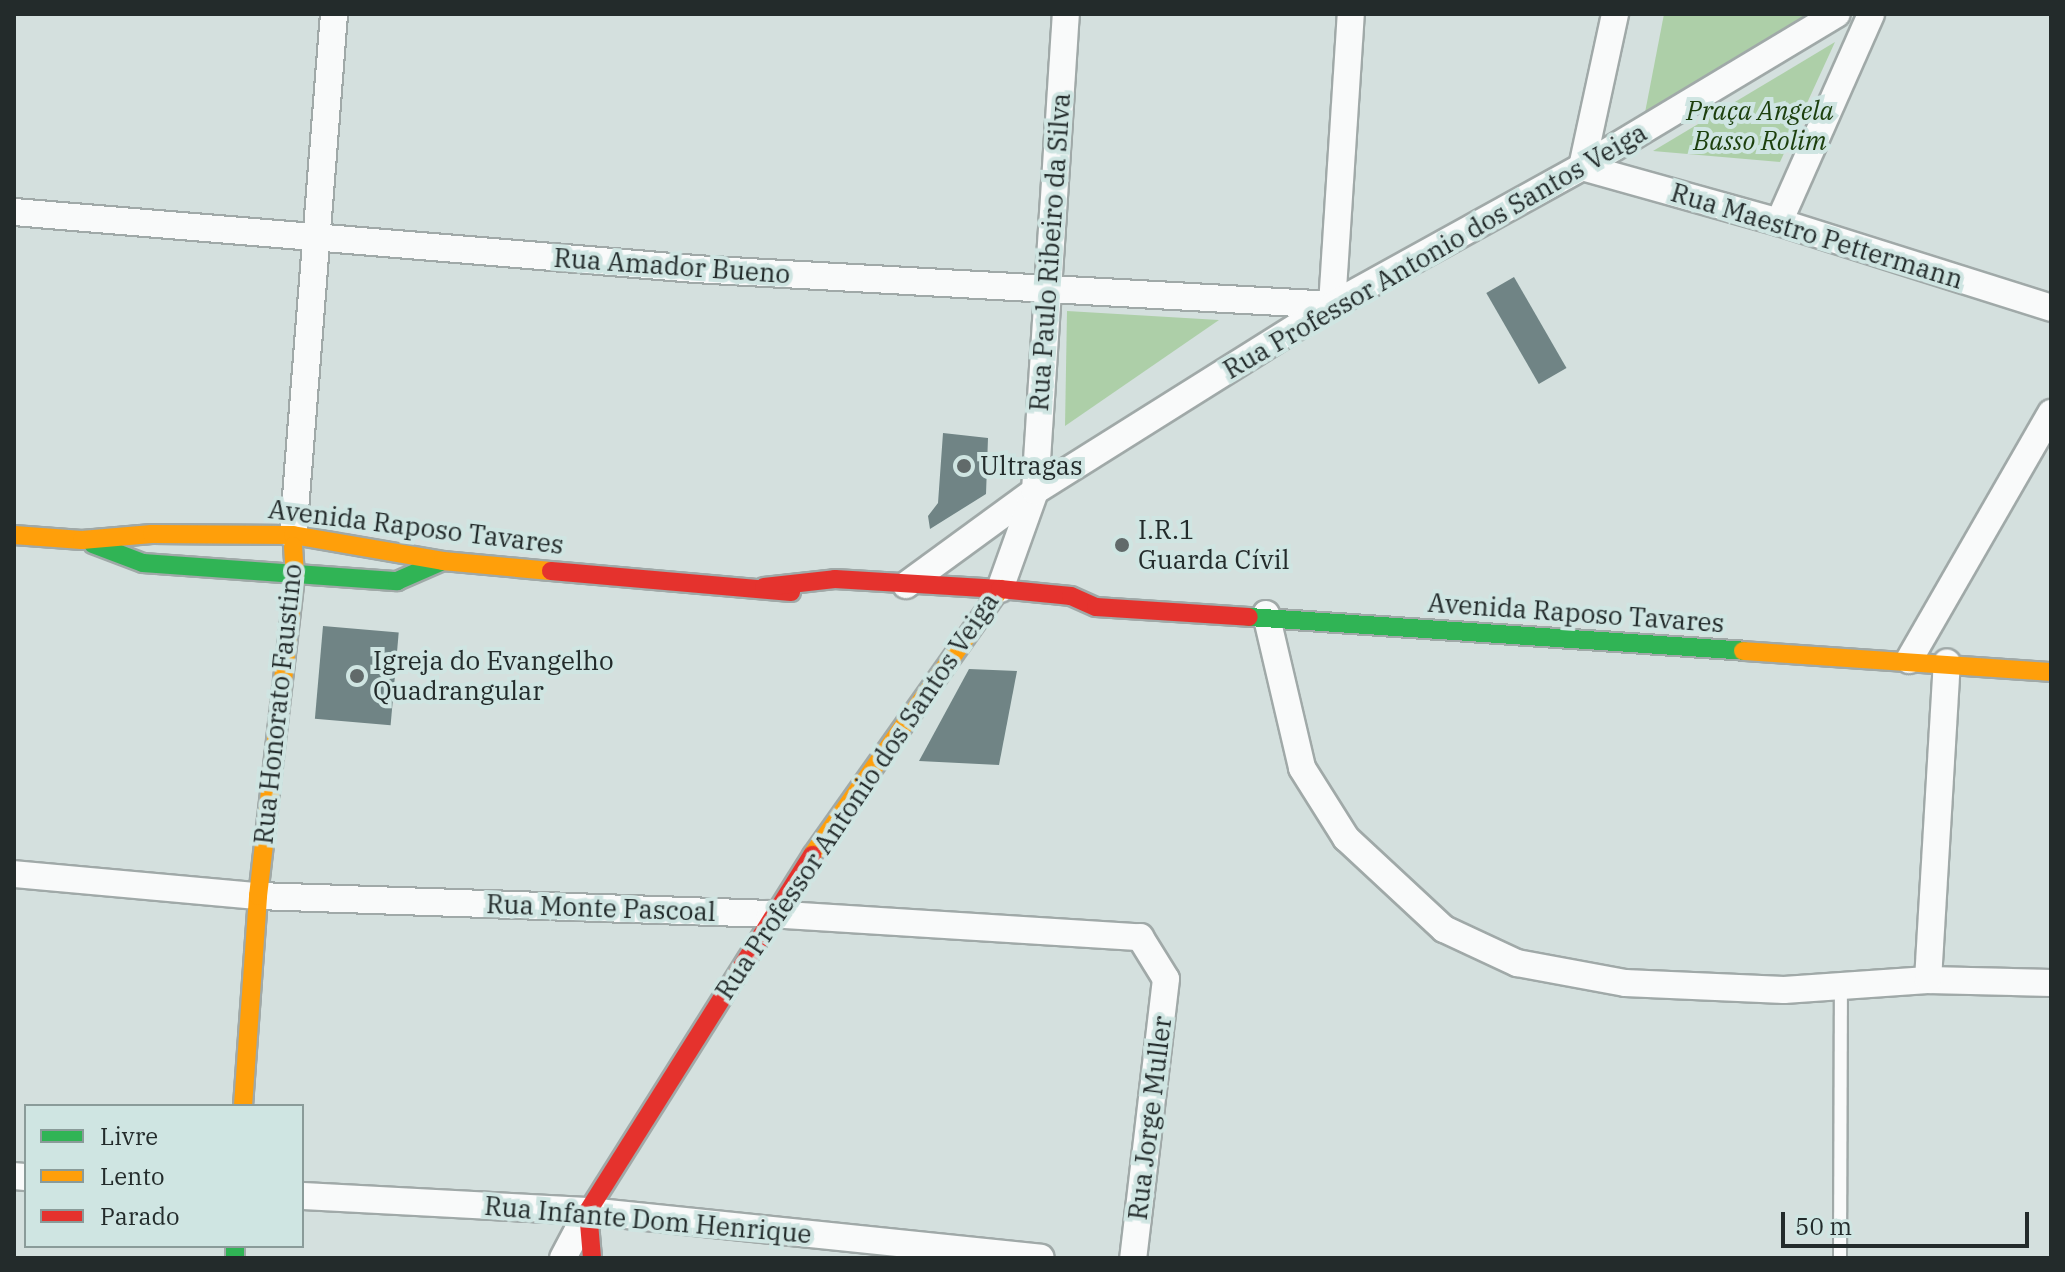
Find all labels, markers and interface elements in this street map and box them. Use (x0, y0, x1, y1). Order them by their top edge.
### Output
street label: Rua Paulo Ribeiro da Silva (1023, 92, 1077, 412)
park label: Praça Angela Basso Rolim (1686, 95, 1834, 156)
street label: Rua Professor Antonio dos Santos Veiga (1218, 117, 1652, 385)
street label: Rua Maestro Pettermann (1667, 177, 1967, 295)
street label: Rua Amador Bueno (553, 242, 791, 290)
place label: Ultragas (980, 450, 1083, 482)
marker: Ultragas (955, 457, 973, 475)
street label: Avenida Raposo Tavares (267, 493, 565, 561)
place label: I.R.1 Guarda Cívil (1138, 514, 1290, 576)
marker: I.R.1 Guarda Cívil (1113, 536, 1131, 554)
street label: Rua Honorato Faustino (248, 562, 308, 846)
street label: Rua Professor Antonio dos Santos Veiga (709, 587, 1005, 1005)
street label: Avenida Raposo Tavares (1427, 587, 1725, 639)
place label: Igreja do Evangelho Quadrangular (373, 645, 614, 706)
marker: Igreja do Evangelho Quadrangular (348, 667, 366, 685)
street label: Rua Monte Pascoal (486, 888, 716, 928)
street label: Rua Jorge Muller (1122, 1014, 1178, 1222)
legend (24, 1104, 304, 1248)
text: Livre (100, 1120, 158, 1152)
text: Lento (100, 1160, 164, 1192)
street label: Rua Infante Dom Henrique (483, 1190, 813, 1250)
scale bar (1785, 1196, 2033, 1246)
text: Parado (100, 1200, 180, 1232)
text: 50 m (1795, 1210, 1852, 1242)

